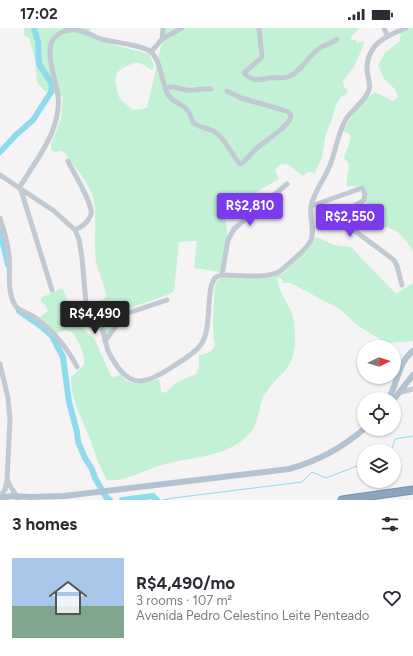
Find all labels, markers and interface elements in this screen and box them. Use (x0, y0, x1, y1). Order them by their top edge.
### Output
text: 17:02 (20, 5, 58, 23)
pin: R$2,810 (213, 193, 287, 227)
text: R$2,810 (226, 198, 274, 213)
pin: R$2,550 (313, 204, 387, 238)
text: R$2,550 (325, 209, 375, 224)
pin: R$4,490 (58, 301, 132, 335)
text: R$4,490 (69, 306, 121, 321)
north arrow (357, 340, 401, 384)
map controls (357, 340, 401, 488)
button: locate (357, 392, 401, 436)
button: layers (357, 444, 401, 488)
icon: filters (379, 513, 401, 535)
text: 3 homes (12, 514, 77, 534)
text: R$4,490/mo (136, 573, 235, 593)
icon: home (44, 574, 92, 622)
icon: heart (381, 587, 403, 609)
text: 3 rooms · 107 m² (136, 593, 232, 608)
text: Avenida Pedro Celestino Leite Penteado (136, 608, 369, 623)

